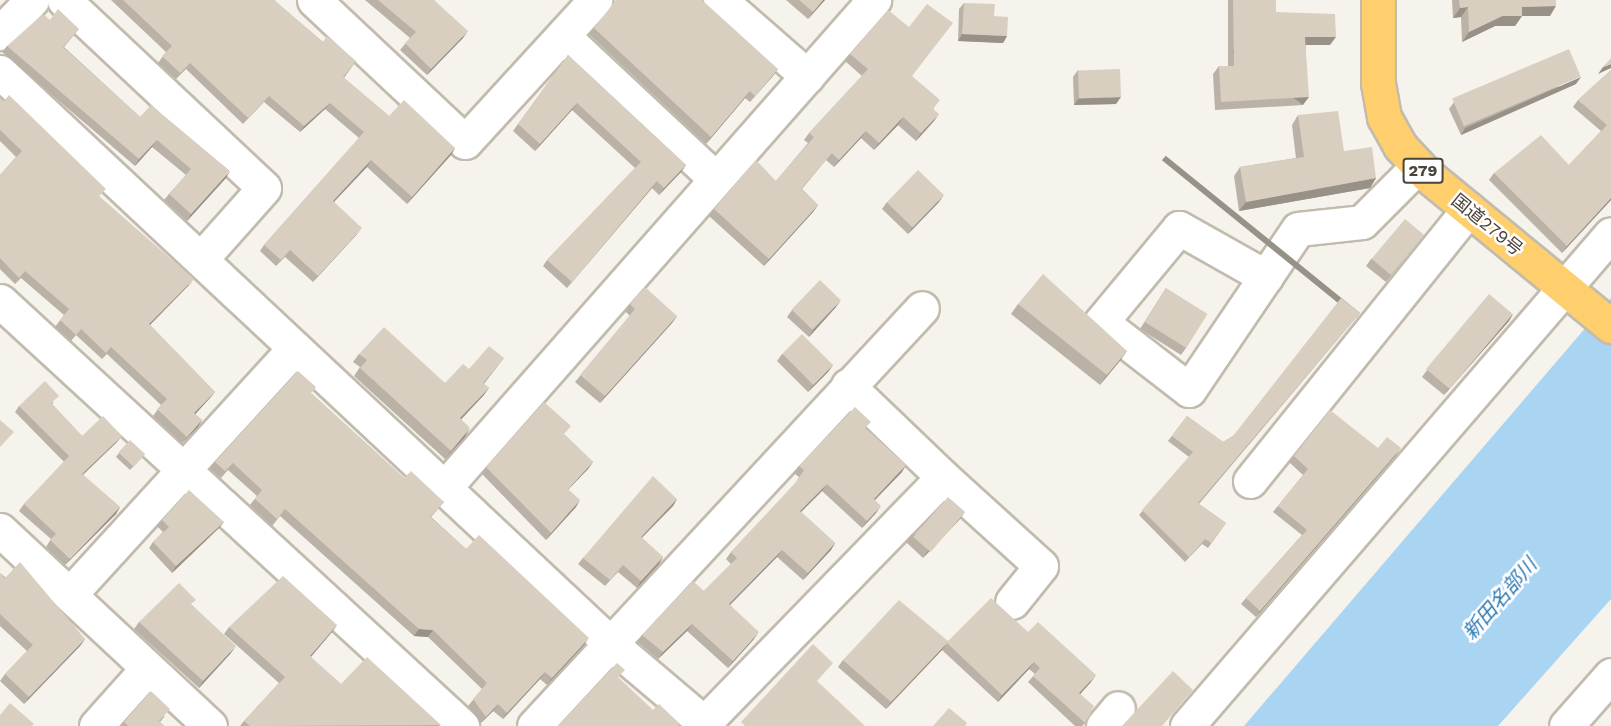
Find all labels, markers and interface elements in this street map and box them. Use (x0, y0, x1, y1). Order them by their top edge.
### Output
road number: 279 (1402, 158, 1444, 184)
street label: 国道279号 (1447, 190, 1527, 260)
water label: 新田名部川 (1458, 553, 1542, 645)

